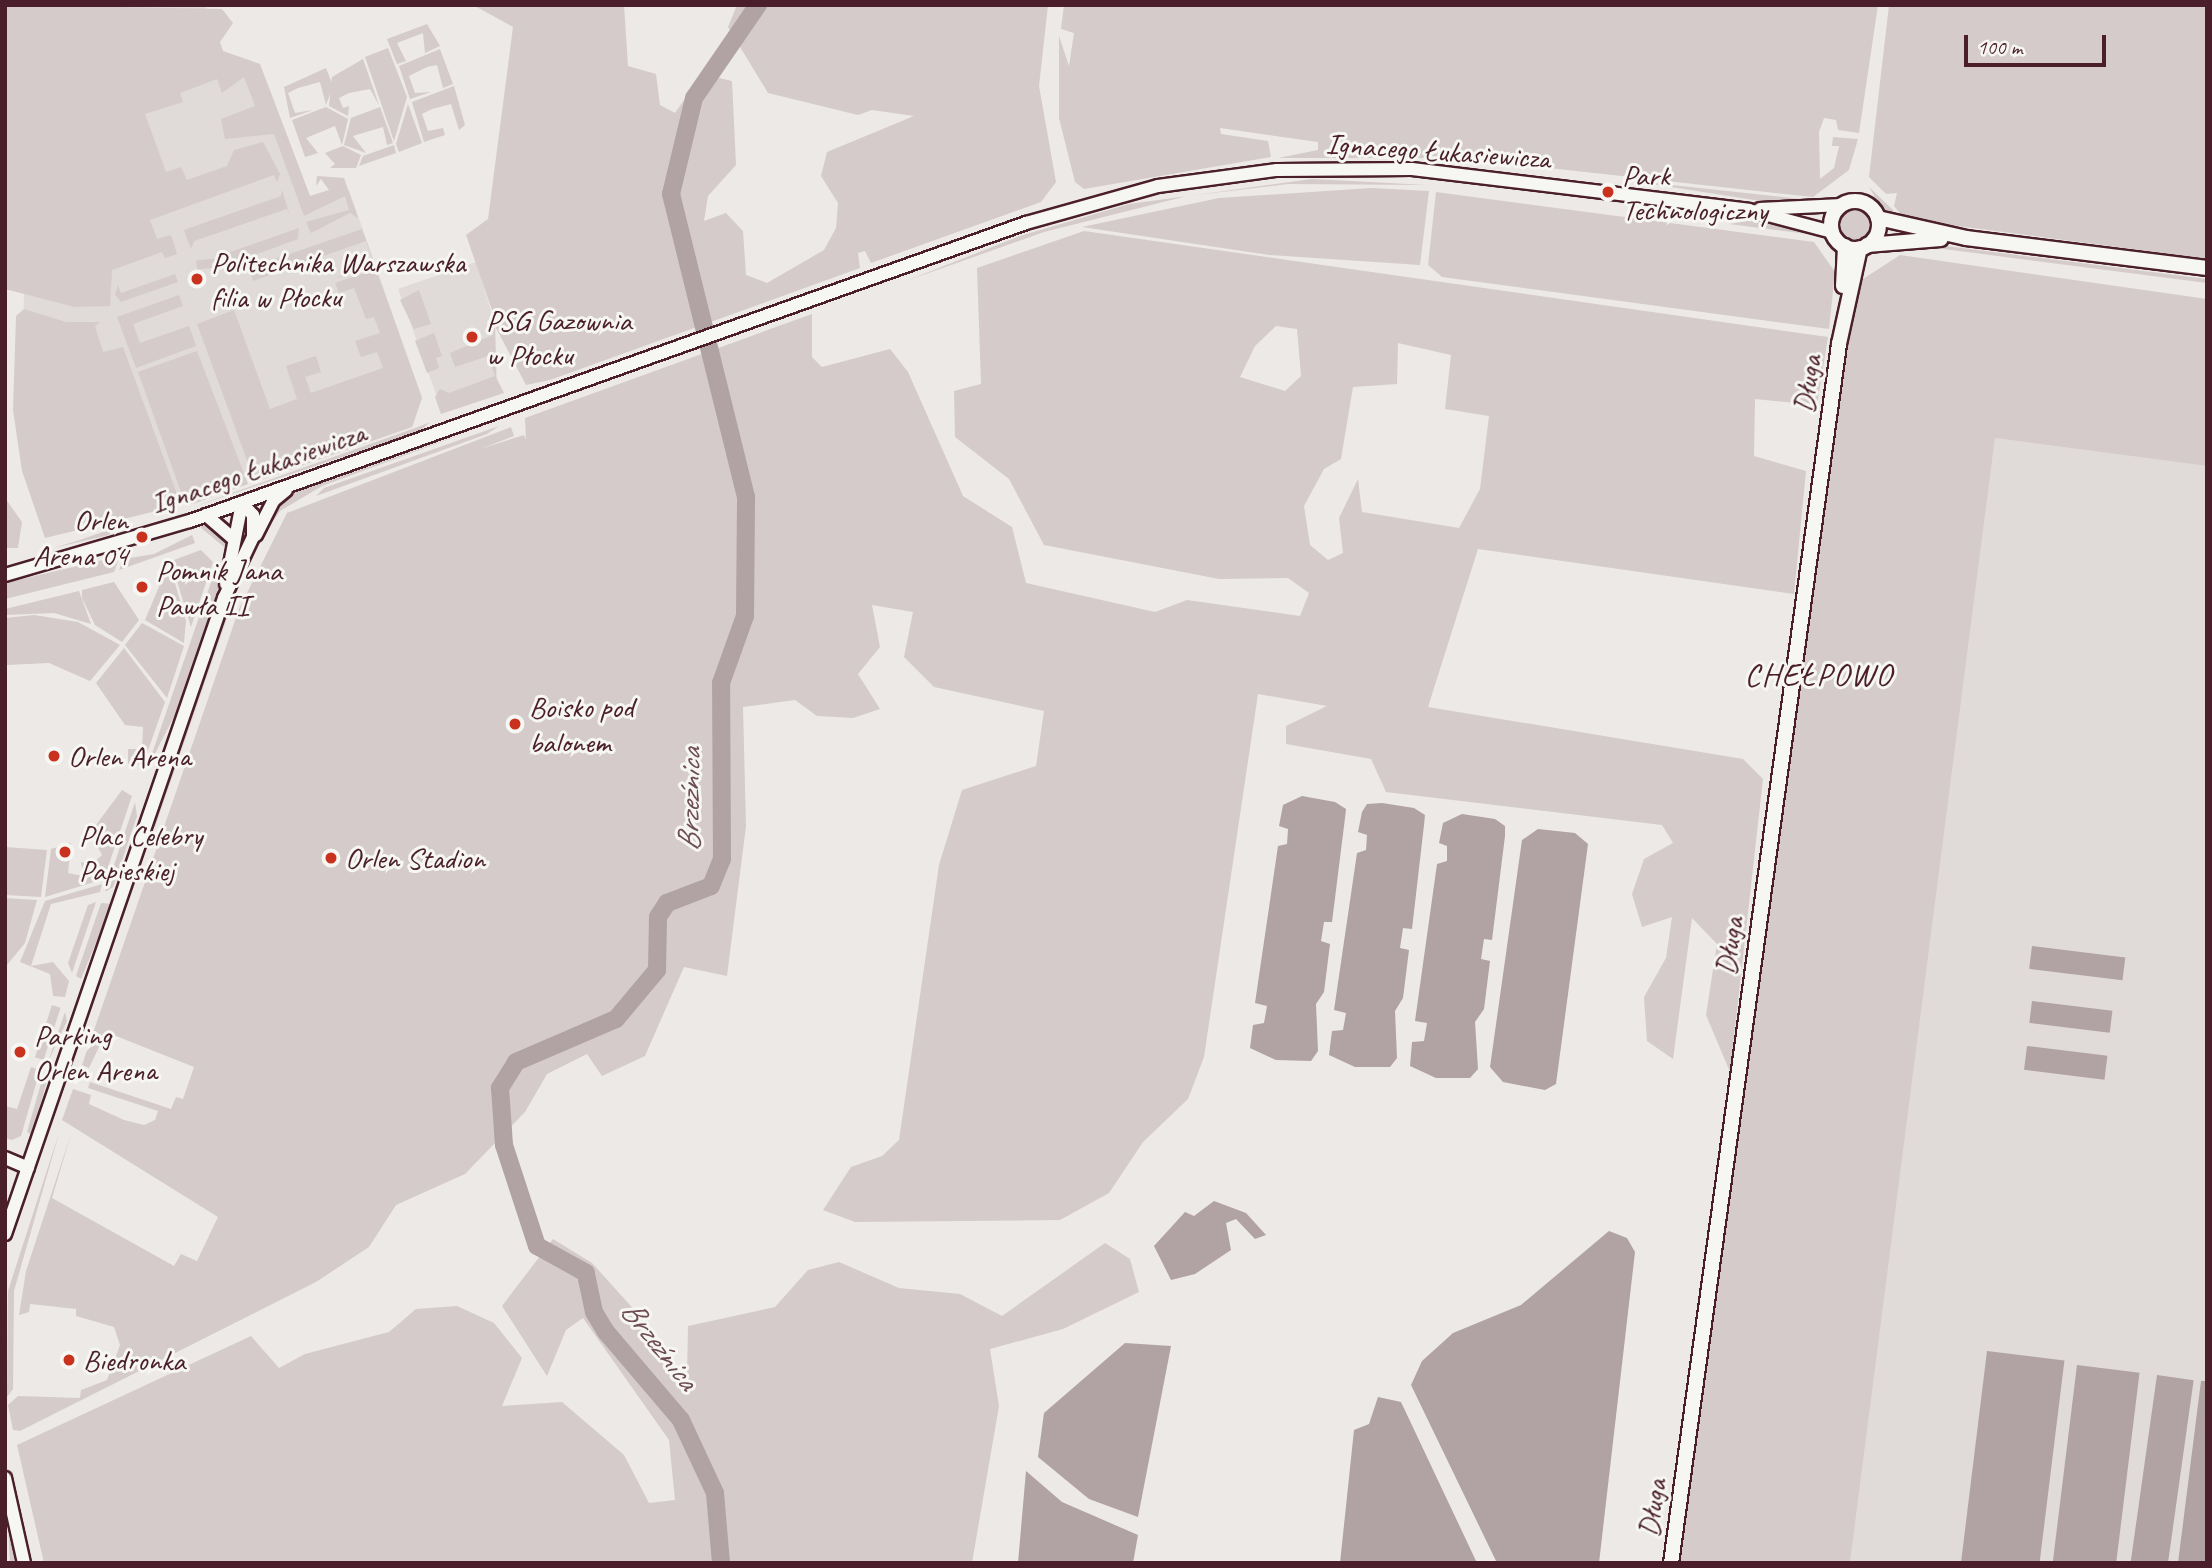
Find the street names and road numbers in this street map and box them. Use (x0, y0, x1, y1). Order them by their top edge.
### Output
street label: Ignacego Łukasiewicza (1325, 125, 1551, 177)
street label: Długa (1785, 353, 1829, 415)
street label: Ignacego Łukasiewicza (146, 414, 370, 522)
street label: Długa (1707, 915, 1751, 977)
street label: Długa (1630, 1477, 1674, 1539)

